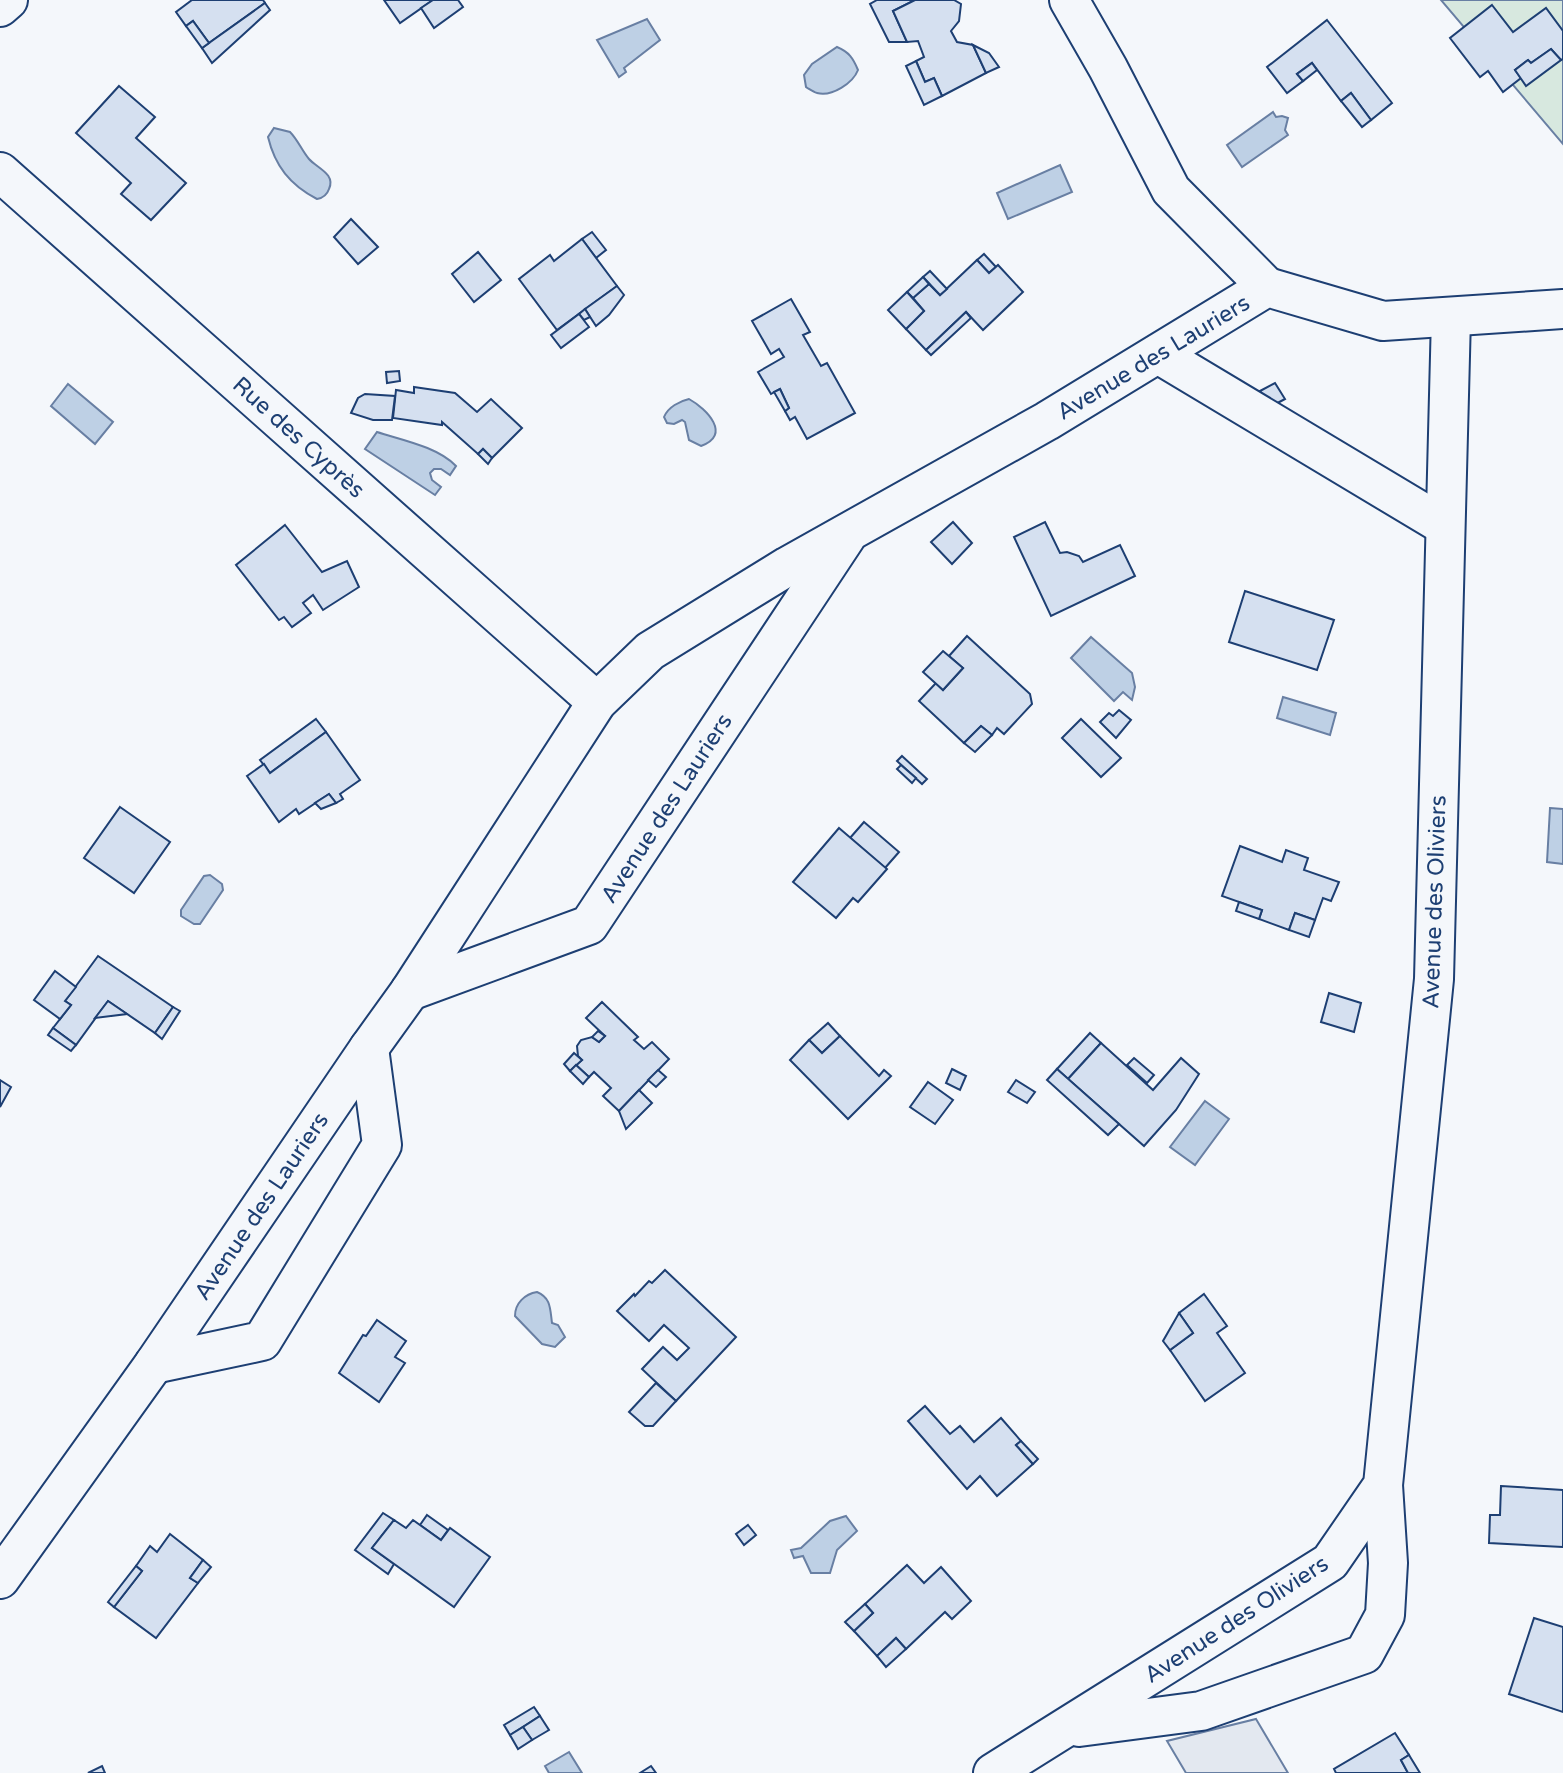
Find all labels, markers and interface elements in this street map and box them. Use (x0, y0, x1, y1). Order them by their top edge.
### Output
street label: Avenue des Lauriers (1052, 289, 1255, 427)
street label: Rue des Cyprès (226, 371, 370, 504)
street label: Avenue des Lauriers (595, 709, 739, 909)
street label: Avenue des Oliviers (1417, 795, 1453, 1009)
street label: Avenue des Lauriers (189, 1107, 335, 1306)
street label: Avenue des Oliviers (1139, 1550, 1334, 1690)

